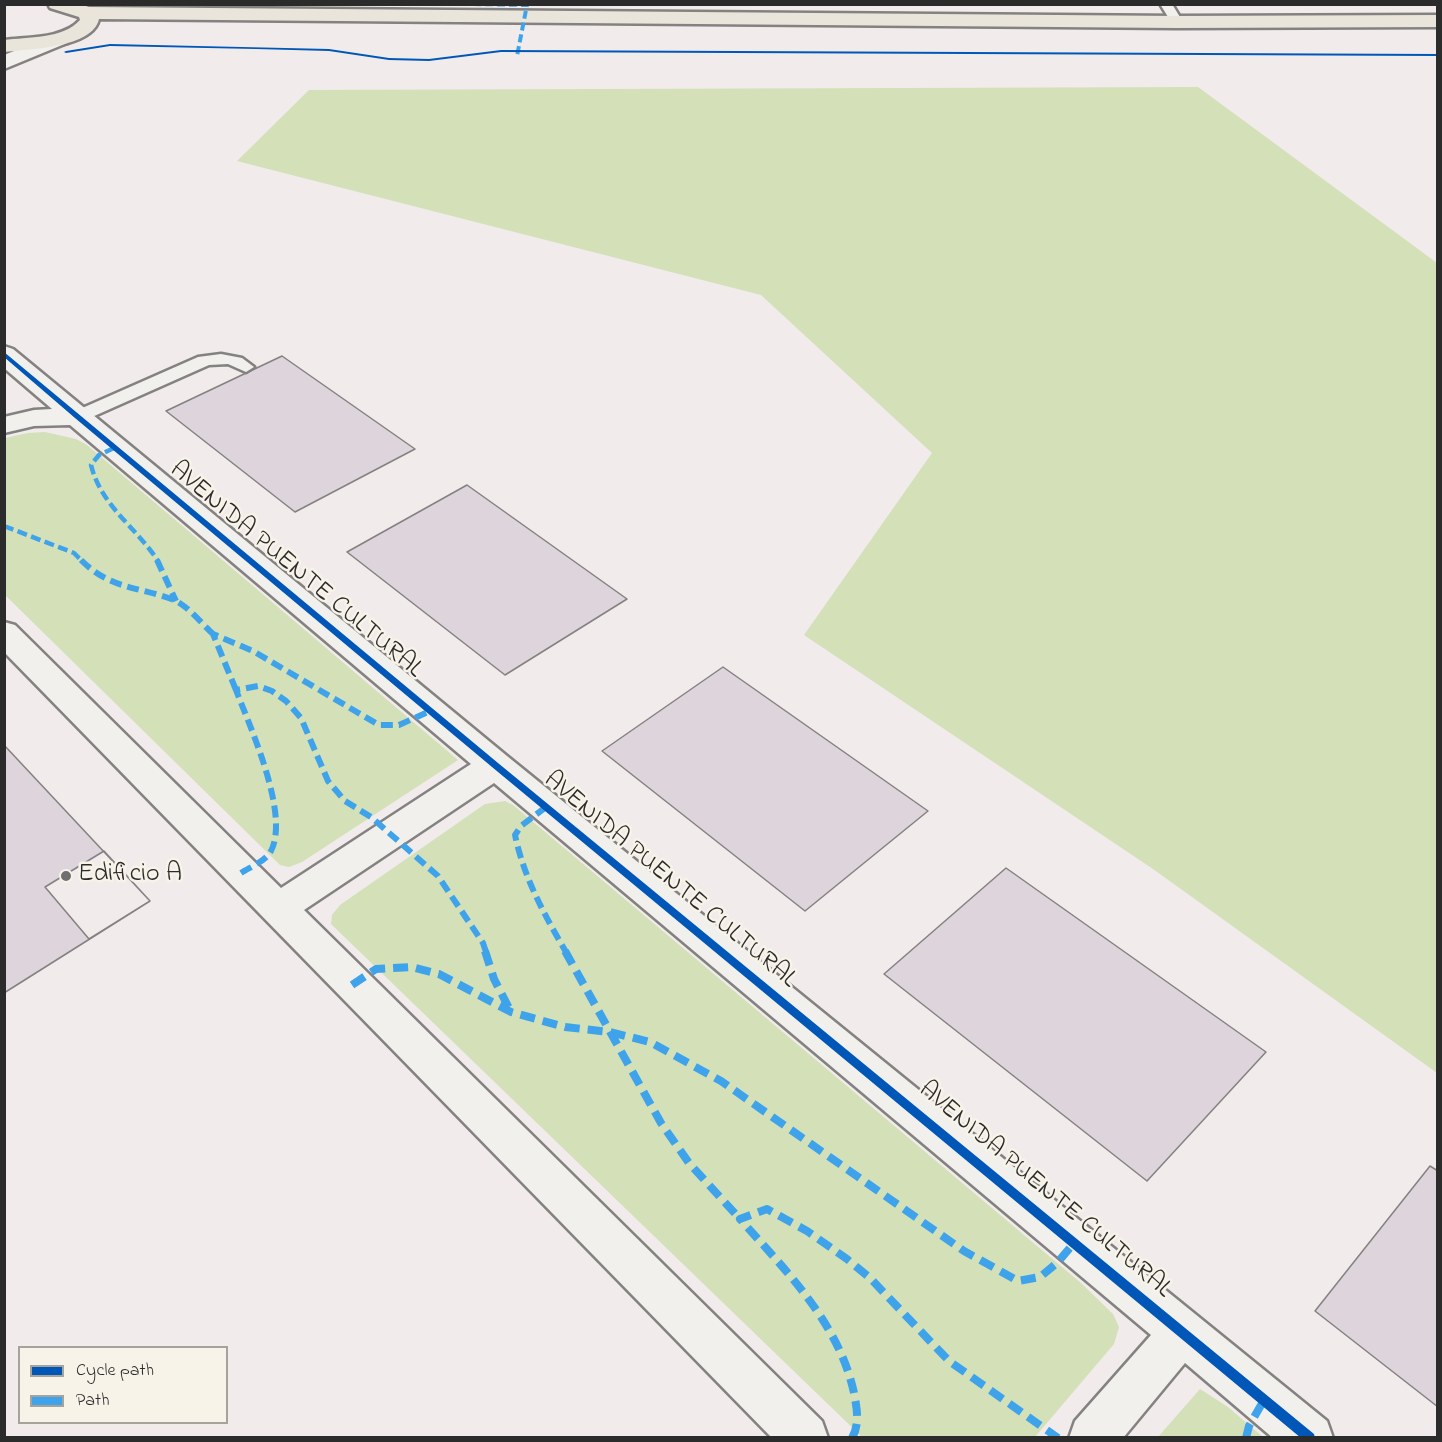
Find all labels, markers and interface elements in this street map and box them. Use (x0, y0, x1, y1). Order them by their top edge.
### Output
street label: AVENIDA PUENTE CULTURAL (162, 456, 428, 686)
street label: AVENIDA PUENTE CULTURAL (536, 766, 802, 996)
place label: Edificio A (78, 860, 182, 892)
marker: Edificio A (59, 869, 73, 883)
street label: AVENIDA PUENTE CULTURAL (911, 1076, 1177, 1306)
legend (18, 1346, 228, 1424)
text: Cycle path (76, 1358, 154, 1384)
text: Path (76, 1388, 110, 1414)

